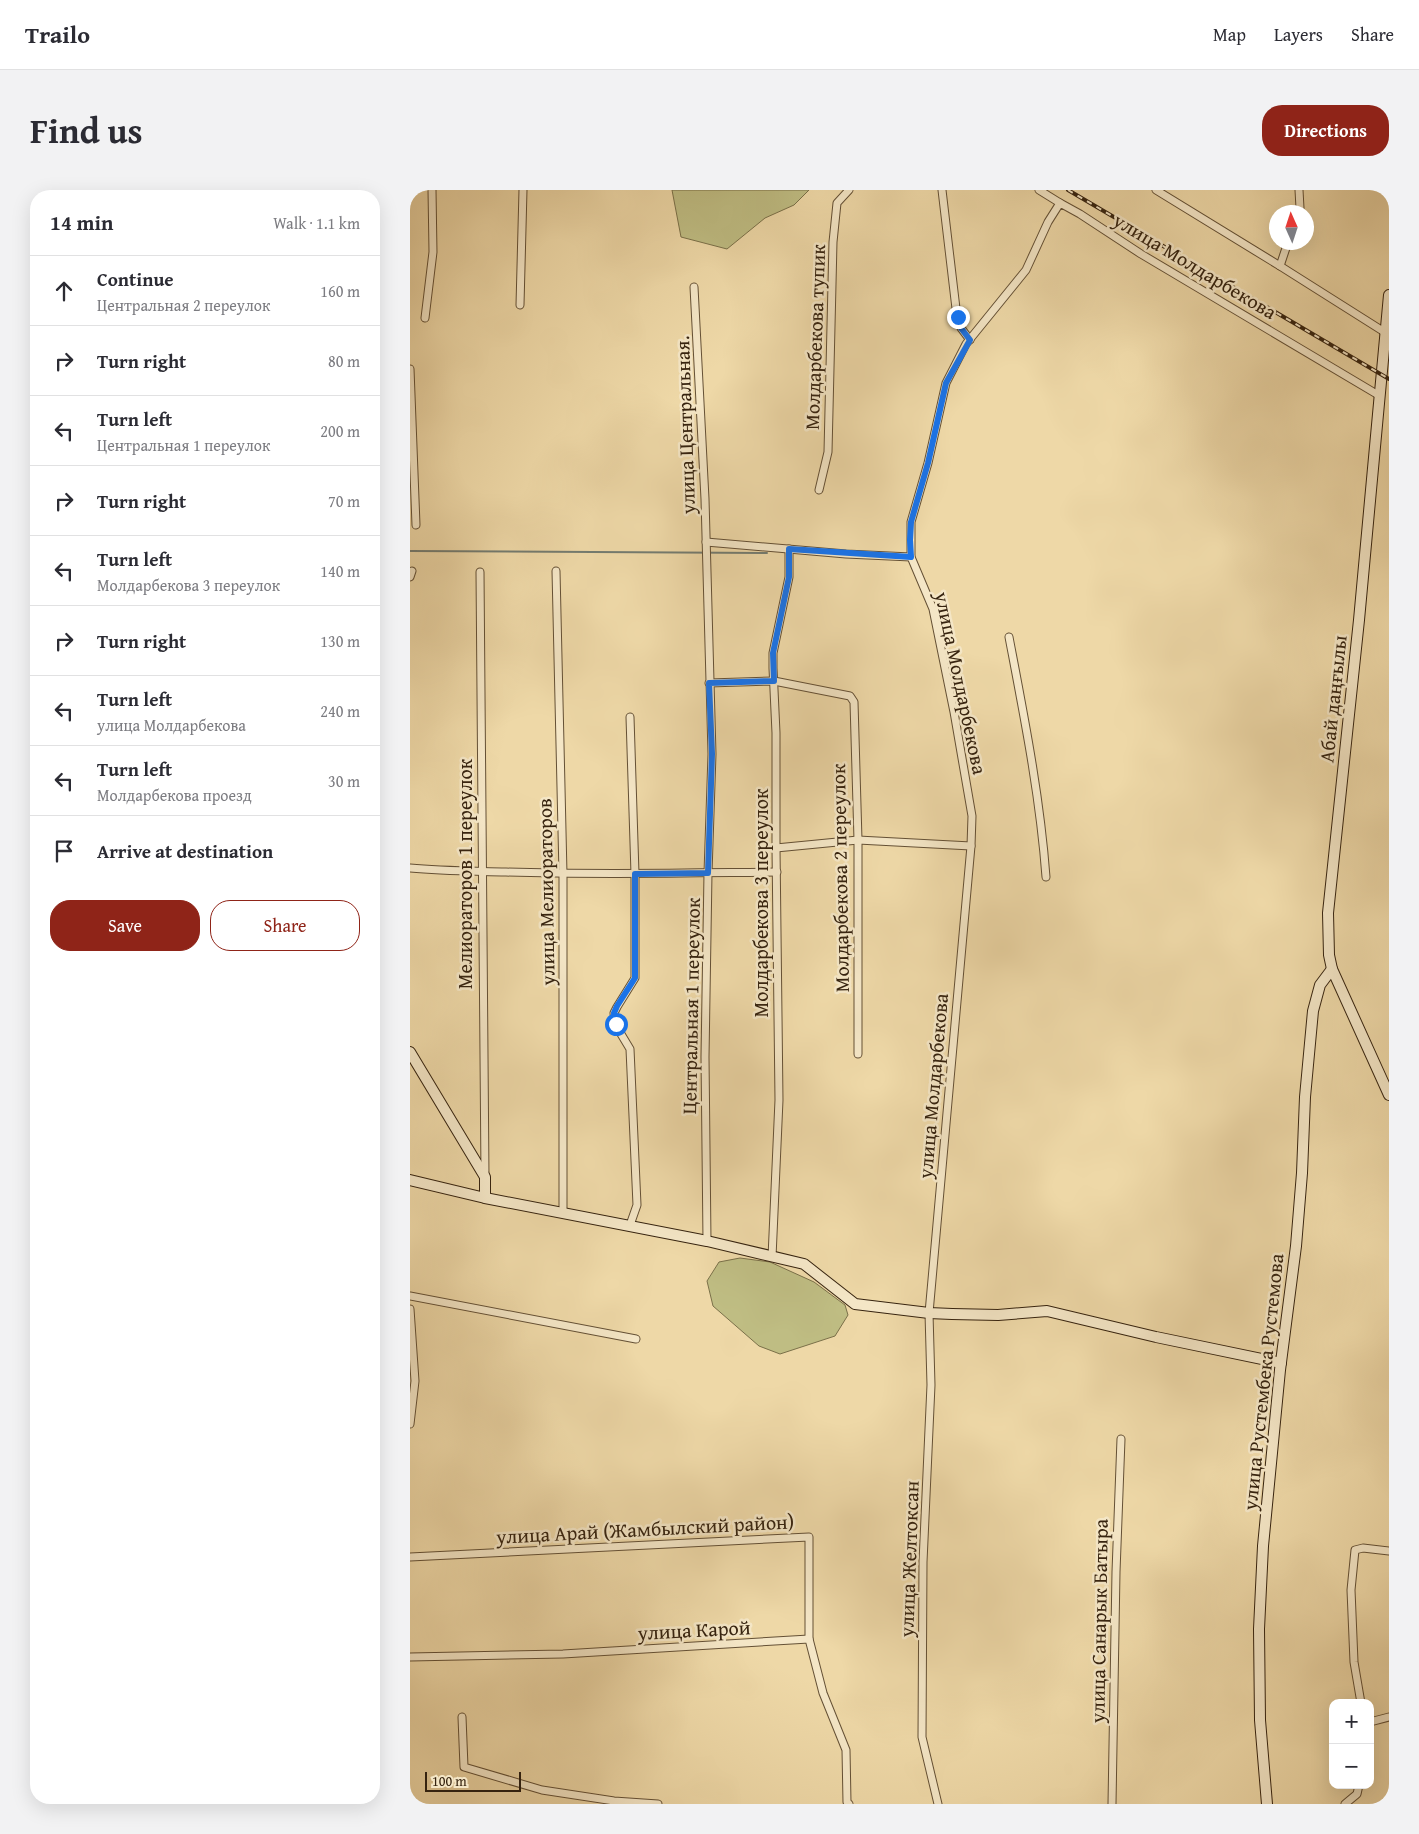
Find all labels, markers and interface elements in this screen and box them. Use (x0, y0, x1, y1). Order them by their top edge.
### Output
text: Trailo (25, 17, 90, 52)
text: Map (1213, 21, 1246, 48)
text: Layers (1274, 21, 1323, 48)
text: Share (1351, 21, 1394, 48)
text: Find us (30, 105, 143, 156)
button: Directions (1262, 105, 1389, 156)
street label: улица Молдарбекова (1107, 205, 1283, 326)
north arrow (1269, 205, 1314, 250)
text: 14 min (50, 207, 113, 238)
text: Walk · 1.1 km (273, 211, 360, 235)
street label: Молдарбекова тупик (797, 243, 832, 430)
text: Continue (97, 265, 174, 293)
icon: ahead (50, 277, 78, 305)
text: 160 m (320, 279, 360, 303)
text: Центральная 2 переулок (97, 293, 270, 317)
route end (947, 306, 970, 329)
street label: улица Центральная. (667, 335, 702, 516)
icon: right (50, 347, 78, 375)
text: Turn right (97, 347, 186, 375)
text: 80 m (328, 349, 360, 373)
text: Turn left (97, 405, 172, 433)
icon: left (50, 417, 78, 445)
text: 200 m (320, 419, 360, 443)
text: Центральная 1 переулок (97, 433, 270, 457)
icon: right (50, 487, 78, 515)
text: Turn right (97, 487, 186, 515)
text: 70 m (328, 489, 360, 513)
text: Turn left (97, 545, 172, 573)
icon: left (50, 557, 78, 585)
text: 140 m (320, 559, 360, 583)
text: Молдарбекова 3 переулок (97, 573, 280, 597)
street label: улица Молдарбекова (928, 588, 995, 777)
icon: right (50, 627, 78, 655)
text: Turn right (97, 627, 186, 655)
text: 130 m (320, 629, 360, 653)
street label: Абай даңғылы (1311, 634, 1354, 764)
text: Turn left (97, 685, 172, 713)
icon: left (50, 697, 78, 725)
text: 240 m (320, 699, 360, 723)
text: улица Молдарбекова (97, 713, 246, 737)
text: Turn left (97, 755, 172, 783)
street label: Мелиораторов 1 переулок (450, 758, 479, 989)
street label: Молдарбекова 2 переулок (823, 763, 856, 993)
icon: left (50, 767, 78, 795)
text: 30 m (328, 769, 360, 793)
text: Молдарбекова проезд (97, 783, 252, 807)
street label: Молдарбекова 3 переулок (746, 788, 775, 1017)
street label: улица Мелиораторов (529, 798, 562, 987)
icon: arrive (50, 837, 78, 865)
text: Arrive at destination (97, 837, 273, 865)
street label: Центральная 1 переулок (674, 897, 707, 1115)
button: Save (50, 900, 200, 951)
button: Share (210, 900, 360, 951)
street label: улица Молдарбекова (910, 992, 955, 1181)
route start (605, 1013, 628, 1036)
street label: улица Рустембека Рустемова (1234, 1252, 1290, 1513)
street label: улица Желтоксан (891, 1480, 926, 1639)
street label: улица Арай (Жамбылский район) (494, 1506, 795, 1551)
street label: улица Санарык Батыра (1082, 1518, 1115, 1724)
street label: улица Карой (636, 1612, 751, 1647)
map controls (1329, 1699, 1374, 1789)
button: + (1329, 1699, 1374, 1744)
button: − (1329, 1744, 1374, 1789)
scale bar (425, 1769, 521, 1792)
text: 100 m (432, 1771, 467, 1791)

